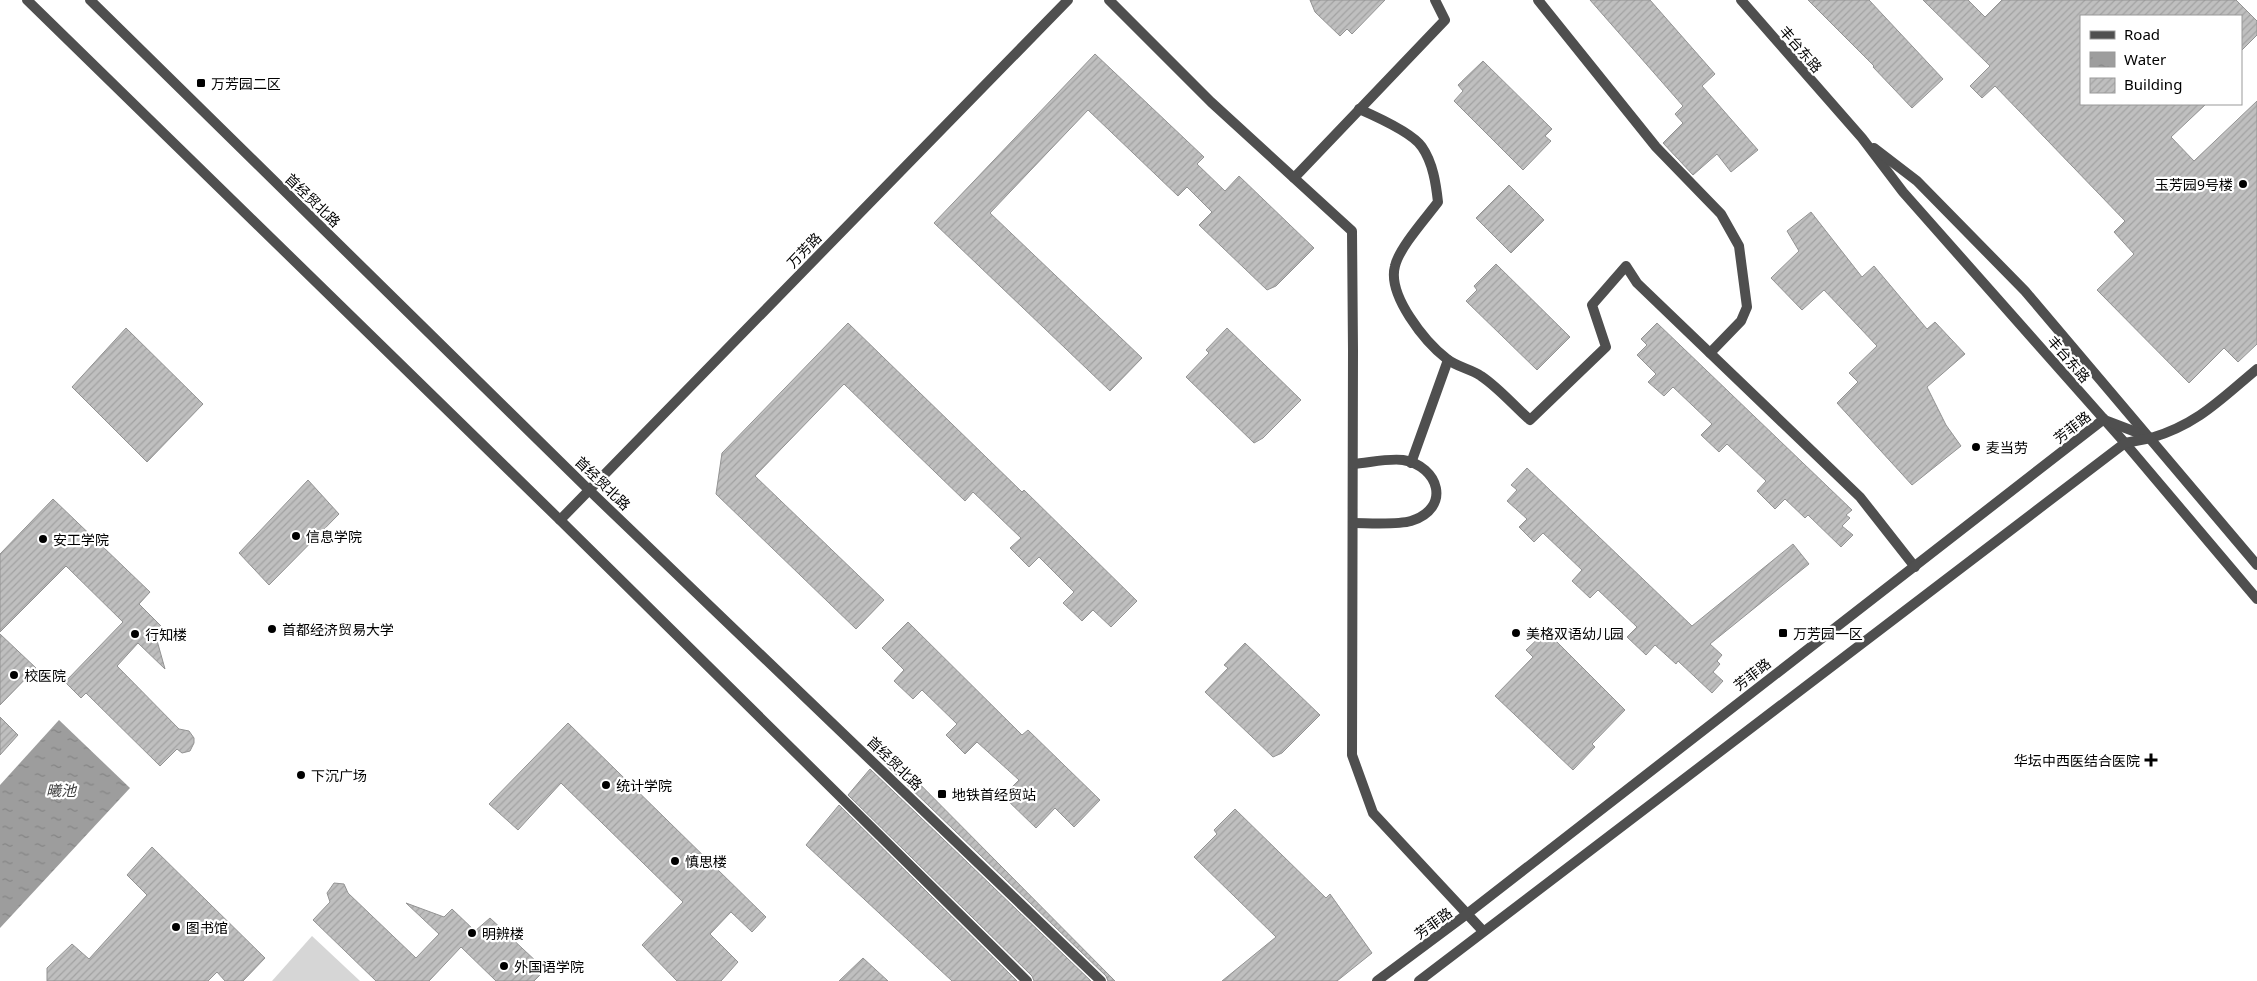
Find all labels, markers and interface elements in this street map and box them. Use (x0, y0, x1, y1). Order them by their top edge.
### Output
legend (2080, 15, 2242, 105)
street label: 丰台东路 (1775, 22, 1827, 76)
text: Road (2124, 24, 2160, 44)
text: Water (2124, 49, 2166, 69)
place label: 万芳园二区 (211, 74, 281, 93)
text: Building (2124, 74, 2182, 94)
marker: 万芳园二区 (195, 77, 207, 89)
street label: 首经贸北路 (281, 169, 345, 231)
place label: 玉芳园9号楼 (2155, 175, 2233, 194)
marker: 玉芳园9号楼 (2237, 178, 2249, 190)
street label: 万芳路 (783, 228, 825, 272)
street label: 丰台东路 (2043, 332, 2095, 386)
street label: 芳菲路 (2050, 407, 2094, 447)
place label: 麦当劳 (1986, 438, 2028, 457)
marker: 麦当劳 (1970, 441, 1982, 453)
street label: 首经贸北路 (571, 452, 635, 514)
place label: 信息学院 (306, 527, 362, 546)
place label: 安工学院 (53, 530, 109, 549)
marker: 信息学院 (290, 530, 302, 542)
marker: 安工学院 (37, 533, 49, 545)
place label: 首都经济贸易大学 (282, 620, 394, 639)
marker: 首都经济贸易大学 (266, 623, 278, 635)
place label: 美格双语幼儿园 (1526, 624, 1624, 643)
place label: 万芳园一区 (1793, 624, 1863, 643)
place label: 行知楼 (145, 625, 187, 644)
marker: 美格双语幼儿园 (1510, 627, 1522, 639)
marker: 万芳园一区 (1777, 627, 1789, 639)
marker: 行知楼 (129, 628, 141, 640)
street label: 芳菲路 (1730, 654, 1774, 694)
place label: 校医院 (24, 666, 66, 685)
marker: 校医院 (8, 669, 20, 681)
street label: 首经贸北路 (863, 732, 927, 794)
place label: 华坛中西医结合医院 (2014, 751, 2140, 770)
marker: 华坛中西医结合医院 (2144, 753, 2158, 767)
place label: 下沉广场 (311, 766, 367, 785)
marker: 下沉广场 (295, 769, 307, 781)
place label: 统计学院 (616, 776, 672, 795)
marker: 统计学院 (600, 779, 612, 791)
water label: 曦池 (46, 780, 78, 800)
place label: 地铁首经贸站 (952, 785, 1036, 804)
marker: 地铁首经贸站 (936, 788, 948, 800)
place label: 慎思楼 (685, 852, 727, 871)
marker: 慎思楼 (669, 855, 681, 867)
street label: 芳菲路 (1410, 903, 1456, 943)
place label: 图书馆 (186, 918, 228, 937)
marker: 图书馆 (170, 921, 182, 933)
place label: 明辨楼 (482, 924, 524, 943)
marker: 明辨楼 (466, 927, 478, 939)
place label: 外国语学院 (514, 957, 584, 976)
marker: 外国语学院 (498, 960, 510, 972)

